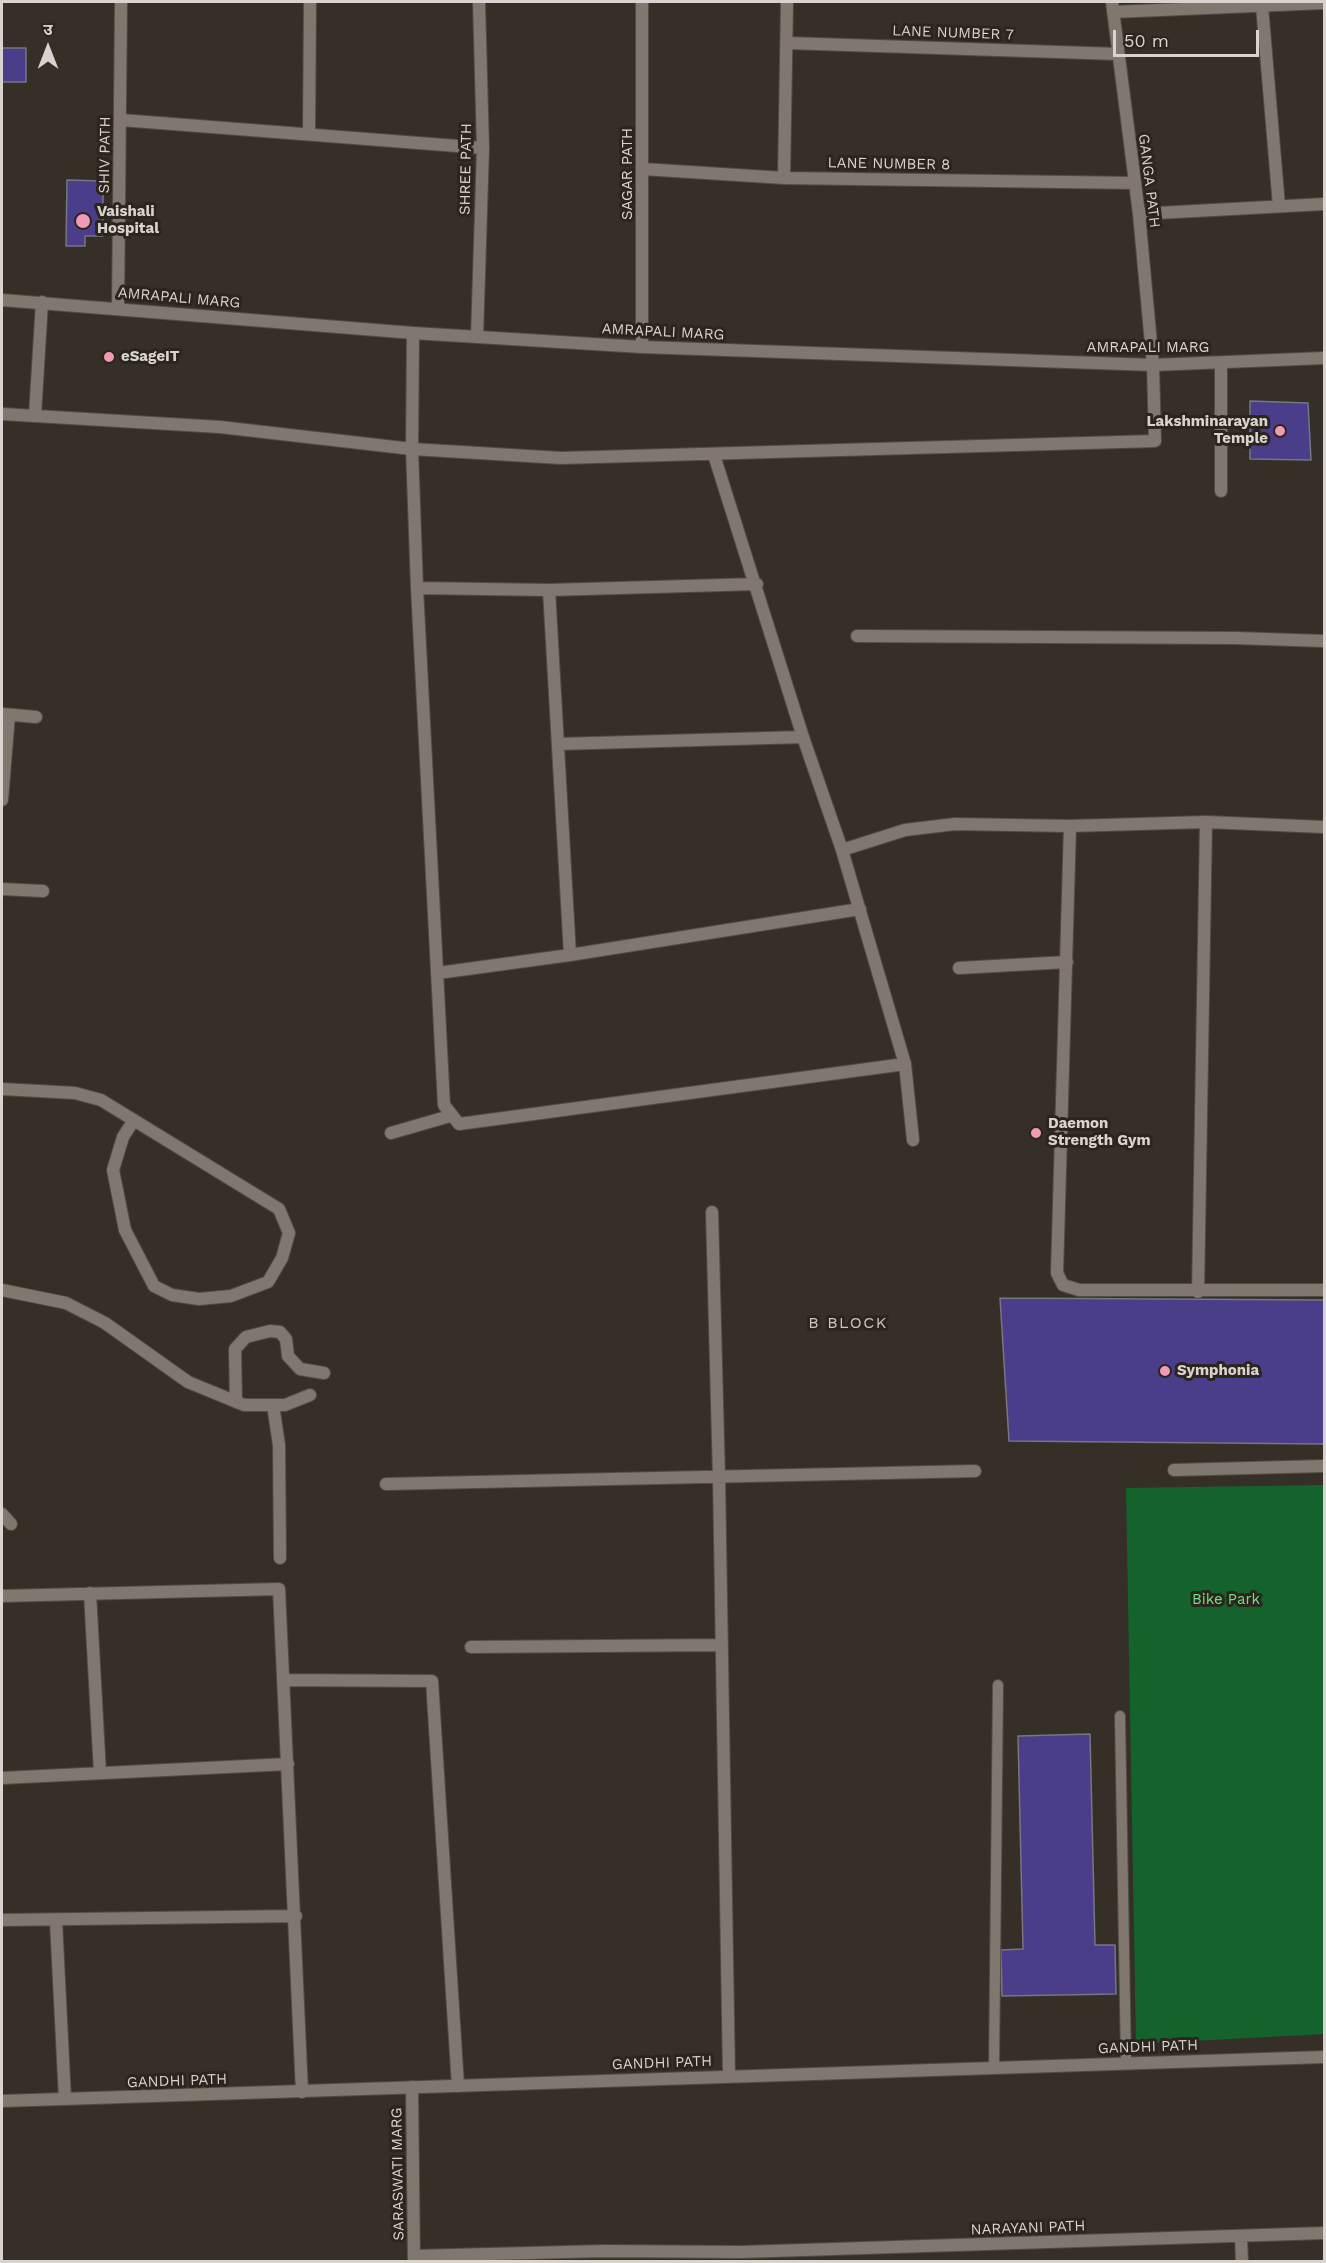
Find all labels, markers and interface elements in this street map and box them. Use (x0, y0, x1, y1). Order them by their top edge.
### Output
north arrow (18, 18, 78, 78)
scale bar (1116, 18, 1262, 56)
text: उ (43, 20, 53, 39)
street label: LANE NUMBER 7 (892, 22, 1014, 44)
text: 50 m (1124, 30, 1169, 51)
street label: SHIV PATH (95, 116, 115, 194)
street label: SHREE PATH (456, 123, 476, 215)
street label: SAGAR PATH (619, 128, 637, 220)
street label: GANGA PATH (1134, 133, 1164, 229)
street label: LANE NUMBER 8 (828, 154, 950, 174)
place label: Vaishali Hospital (97, 203, 159, 238)
marker: Vaishali Hospital (74, 212, 92, 230)
street label: AMRAPALI MARG (117, 284, 241, 312)
street label: AMRAPALI MARG (601, 320, 725, 344)
street label: AMRAPALI MARG (1087, 339, 1209, 357)
place label: eSageIT (121, 348, 180, 366)
marker: eSageIT (102, 350, 116, 364)
place label: Lakshminarayan Temple (1146, 413, 1268, 448)
marker: Lakshminarayan Temple (1273, 424, 1287, 438)
place label: Daemon Strength Gym (1048, 1115, 1151, 1150)
marker: Daemon Strength Gym (1029, 1126, 1043, 1140)
district label: B BLOCK (808, 1313, 888, 1333)
place label: Symphonia (1177, 1362, 1259, 1380)
marker: Symphonia (1158, 1364, 1172, 1378)
park label: Bike Park (1192, 1591, 1260, 1609)
street label: GANDHI PATH (1098, 2036, 1198, 2058)
street label: GANDHI PATH (612, 2052, 712, 2074)
street label: GANDHI PATH (127, 2070, 227, 2092)
street label: SARASWATI MARG (388, 2107, 408, 2241)
street label: NARAYANI PATH (970, 2217, 1086, 2239)

